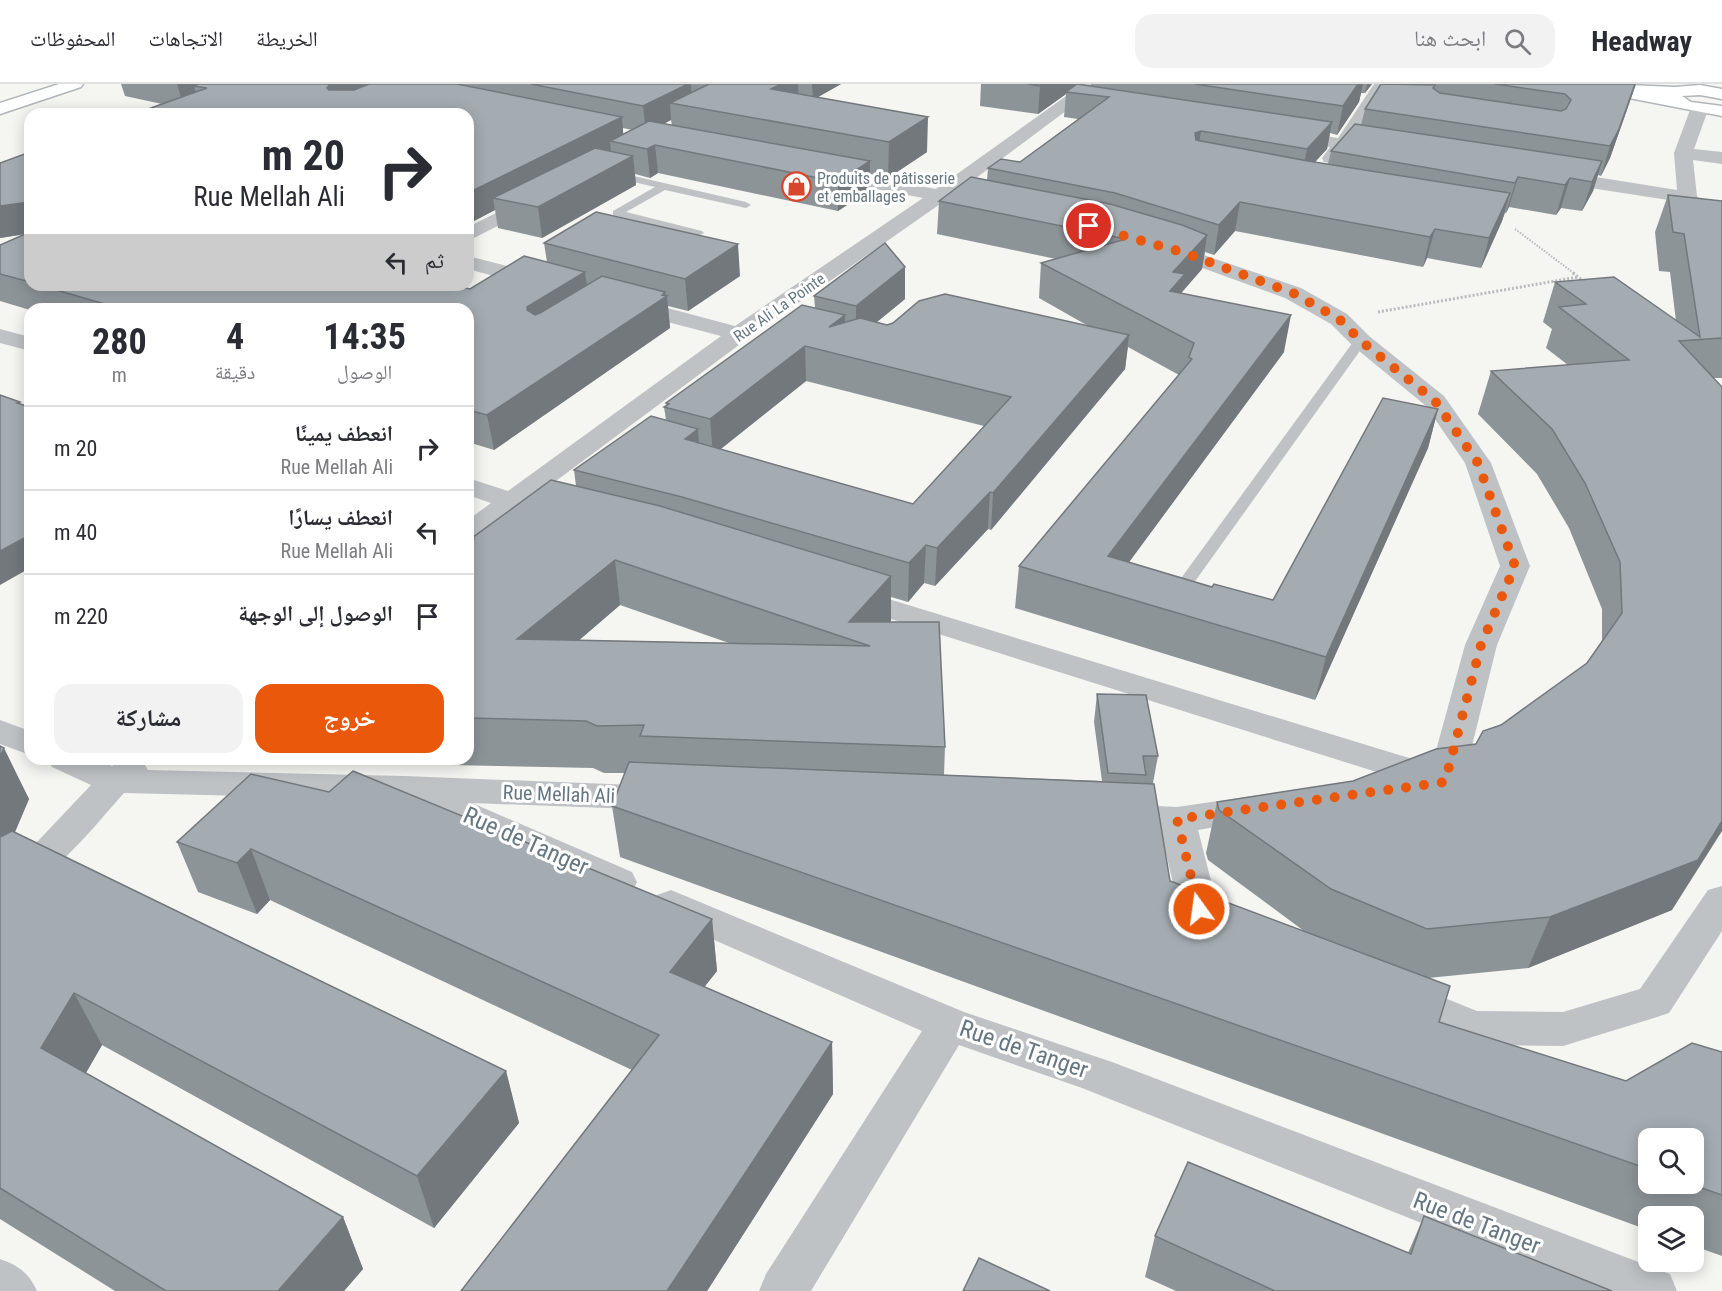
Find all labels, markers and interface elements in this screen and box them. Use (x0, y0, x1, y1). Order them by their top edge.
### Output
search box (1135, 14, 1555, 68)
icon: search (1501, 25, 1534, 58)
text: Headway (1591, 25, 1692, 58)
text: ابحث هنا (1414, 26, 1486, 51)
text: المحفوظات (30, 27, 115, 51)
text: الاتجاهات (148, 27, 223, 51)
text: الخريطة (256, 27, 318, 51)
text: 20 m (262, 131, 345, 180)
icon: right (366, 132, 444, 210)
place label: Produits de pâtisserie et emballages (817, 169, 955, 206)
shop icon: Produits de pâtisserie et emballages (780, 171, 812, 203)
text: Rue Mellah Ali (193, 181, 345, 213)
pin (1063, 200, 1114, 251)
icon: arrive (1072, 209, 1105, 242)
icon: left (380, 246, 413, 279)
text: ثم (425, 248, 444, 273)
street label: Rue Ali La Pointe (730, 269, 829, 346)
text: 4 (226, 316, 244, 358)
text: 14:35 (323, 316, 406, 358)
text: 280 (92, 321, 147, 363)
text: دقيقة (215, 360, 255, 384)
text: الوصول (337, 360, 392, 384)
text: m (112, 363, 127, 387)
text: انعطف يمينًا (295, 421, 393, 446)
icon: right (411, 432, 444, 465)
text: 20 m (54, 436, 97, 461)
text: Rue Mellah Ali (281, 455, 393, 479)
text: انعطف يسارًا (288, 505, 393, 530)
icon: left (411, 516, 444, 549)
text: 40 m (54, 520, 97, 545)
text: Rue Mellah Ali (281, 539, 393, 563)
icon: arrive (411, 600, 444, 633)
text: الوصول إلى الوجهة (238, 601, 393, 626)
text: 220 m (54, 604, 108, 629)
button: مشاركة (54, 684, 243, 753)
button: خروج (255, 684, 444, 753)
street label: Rue Mellah Ali (502, 780, 616, 808)
street label: Rue de Tanger (459, 801, 593, 881)
position arrow (1167, 877, 1231, 941)
street label: Rue de Tanger (956, 1014, 1092, 1084)
map controls (1638, 1128, 1704, 1272)
button: search (1638, 1128, 1704, 1194)
street label: Rue de Tanger (1409, 1186, 1545, 1260)
button: layers (1638, 1206, 1704, 1272)

